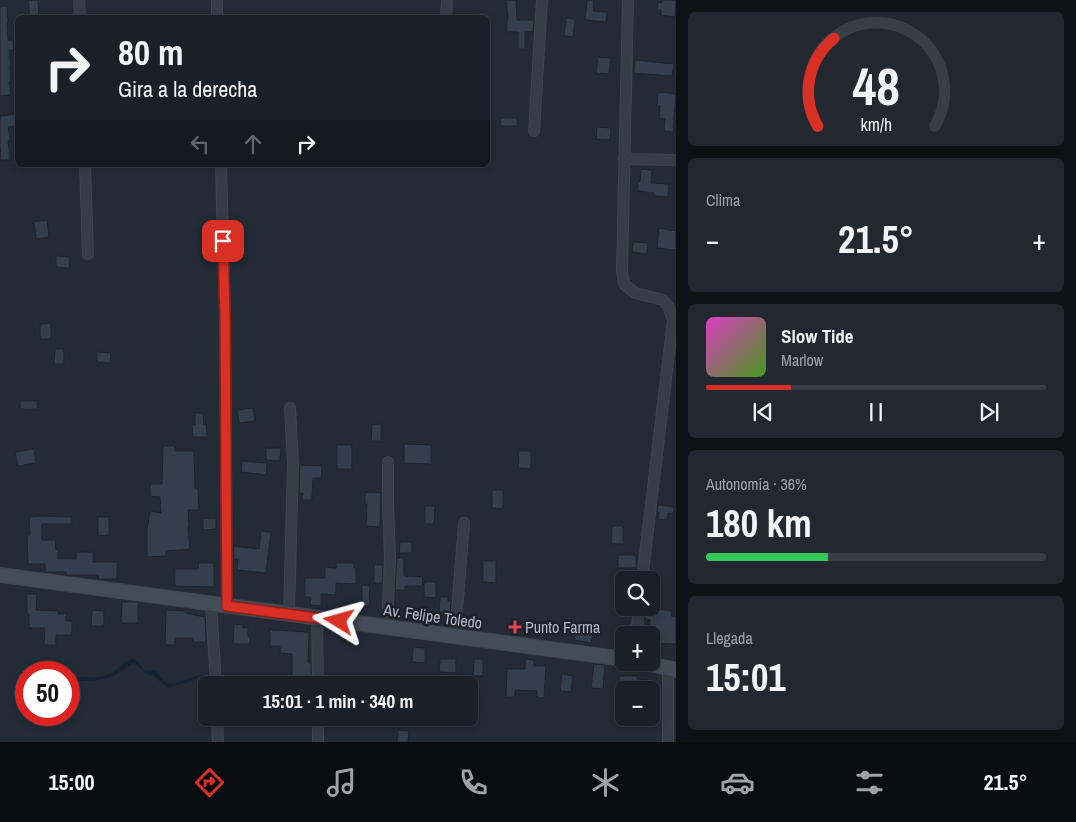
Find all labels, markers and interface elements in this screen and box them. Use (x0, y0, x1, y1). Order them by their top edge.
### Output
text: 80 m (118, 29, 183, 76)
icon: right (35, 35, 100, 100)
text: 48 (852, 51, 900, 121)
text: Gira a la derecha (118, 74, 257, 104)
text: km/h (860, 113, 892, 137)
icon: left (186, 130, 214, 158)
icon: ahead (239, 130, 267, 158)
icon: right (292, 130, 320, 158)
text: Clima (706, 189, 740, 211)
text: 21.5° (838, 214, 914, 265)
pin (202, 220, 244, 262)
text: − (706, 221, 719, 259)
text: + (1033, 221, 1046, 259)
icon: arrive (209, 227, 237, 255)
text: Slow Tide (781, 323, 853, 349)
text: Marlow (781, 349, 823, 371)
icon: previous (749, 398, 777, 426)
icon: pause (862, 398, 890, 426)
icon: next (975, 398, 1003, 426)
text: Autonomía · 36% (706, 473, 807, 495)
text: 180 km (706, 498, 812, 549)
map controls (615, 571, 660, 726)
button: search (615, 571, 660, 616)
position arrow (312, 594, 364, 646)
street label: Av. Felipe Toledo (381, 598, 484, 634)
place label: Punto Farma (525, 616, 601, 638)
marker: Punto Farma (509, 621, 521, 633)
button: + (615, 626, 660, 671)
text: Llegada (706, 627, 753, 649)
text: 15:01 (706, 652, 786, 703)
speed limit sign: 50 (15, 661, 80, 726)
button: − (615, 681, 660, 726)
text: 15:01 · 1 min · 340 m (263, 688, 413, 714)
icon: directions (192, 765, 227, 800)
icon: music (324, 765, 359, 800)
icon: phone (456, 765, 491, 800)
icon: climate (588, 765, 623, 800)
icon: car (720, 765, 755, 800)
icon: filters (852, 765, 887, 800)
text: 15:00 (48, 767, 95, 797)
text: 21.5° (984, 767, 1027, 797)

